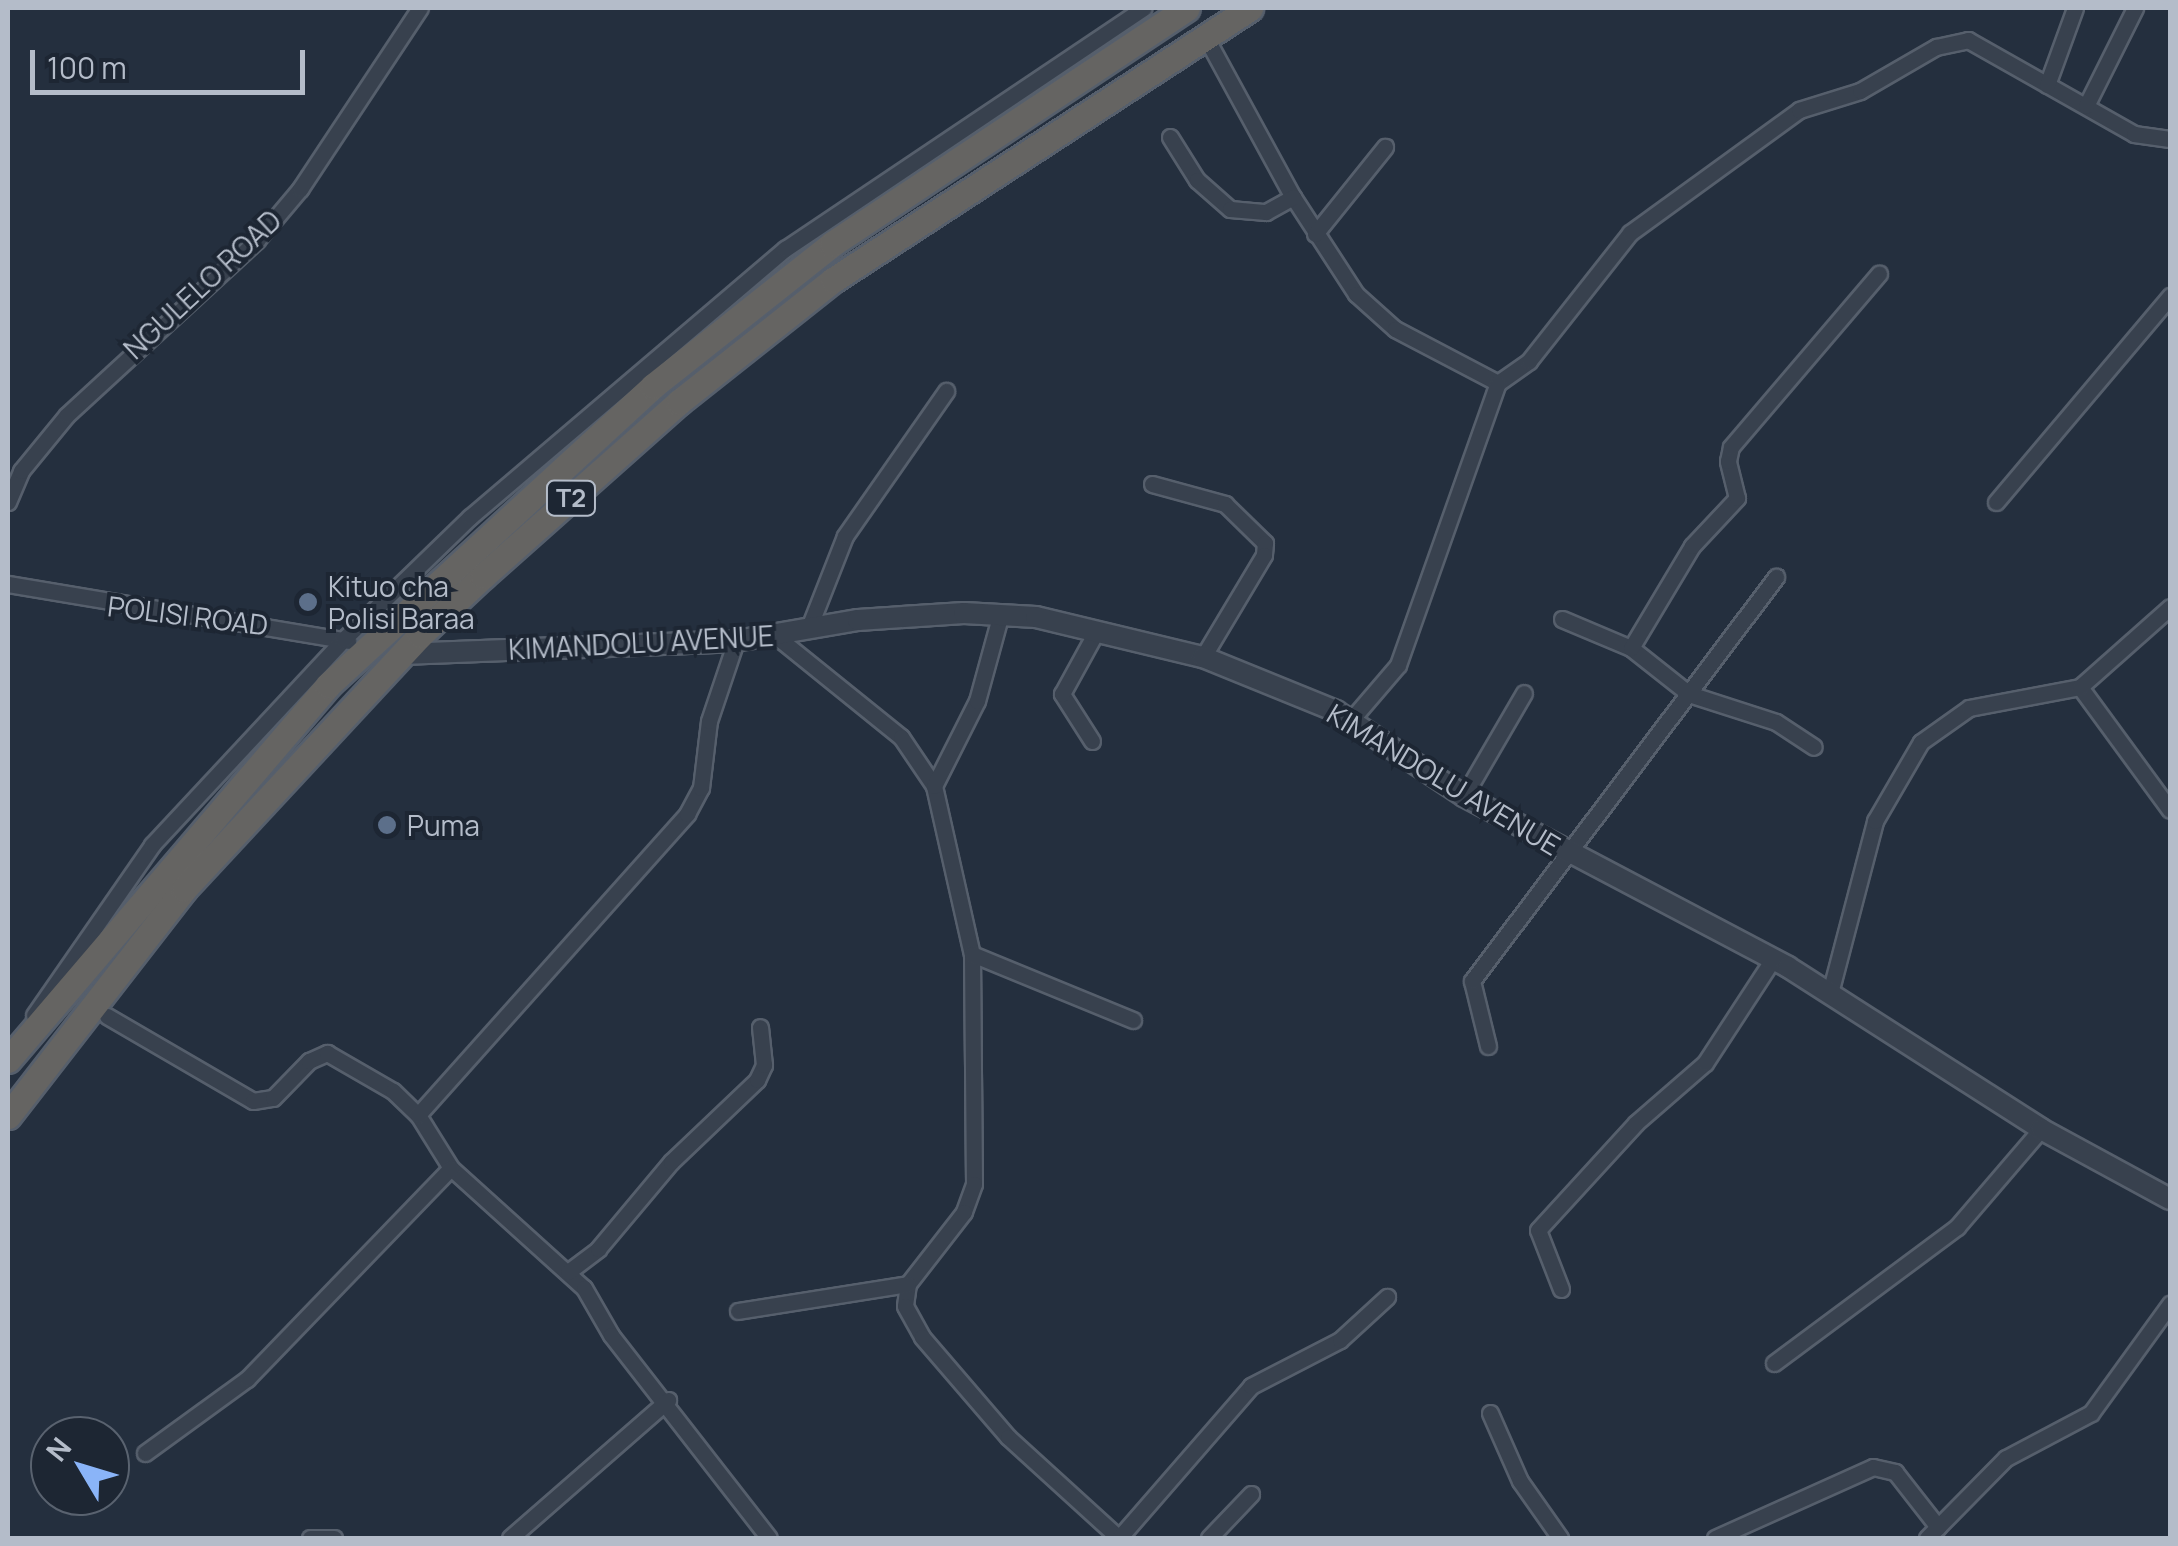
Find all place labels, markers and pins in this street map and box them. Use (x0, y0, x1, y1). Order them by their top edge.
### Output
place label: Kituo cha Polisi Baraa (328, 569, 475, 635)
marker: Kituo cha Polisi Baraa (297, 591, 319, 613)
place label: Puma (407, 808, 480, 842)
marker: Puma (376, 814, 398, 836)

